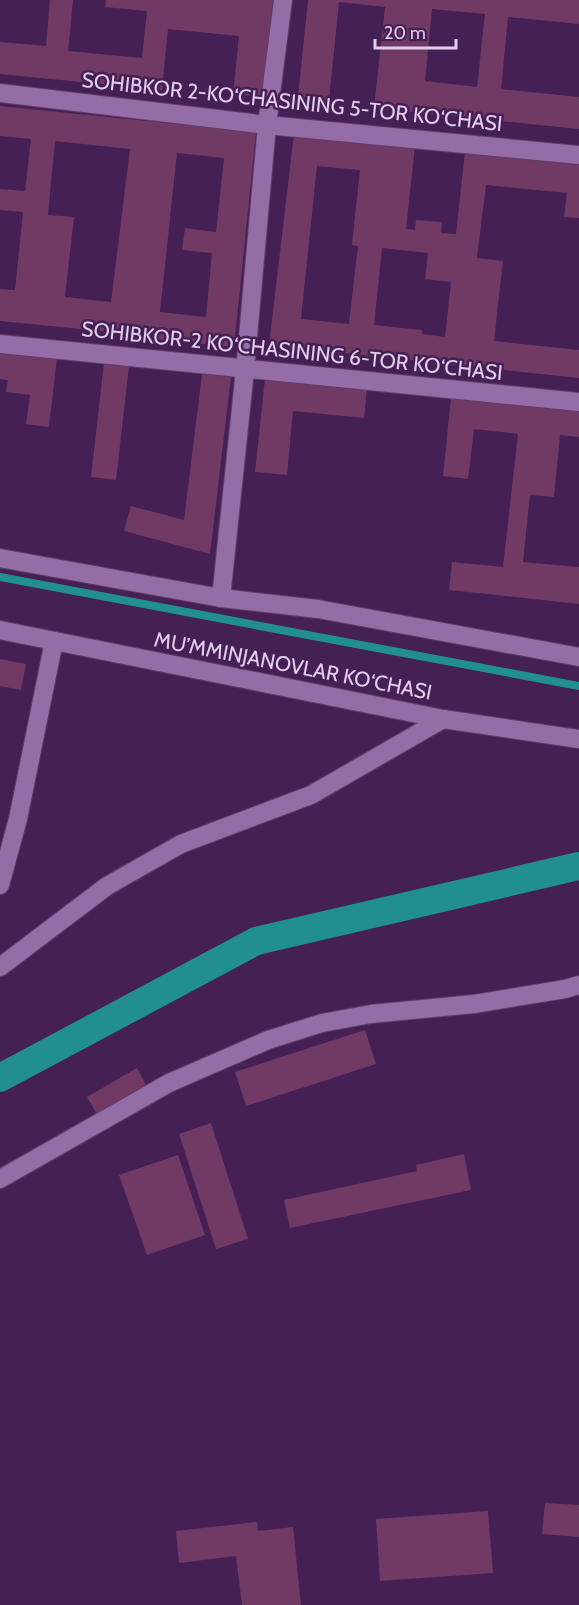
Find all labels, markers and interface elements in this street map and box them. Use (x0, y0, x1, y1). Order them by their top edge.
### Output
scale bar (375, 12, 456, 50)
text: 20 m (384, 22, 426, 44)
street label: SOHIBKOR 2-KO‘CHASINING 5-TOR KO‘CHASI (80, 67, 504, 136)
street label: SOHIBKOR-2 KO‘CHASINING 6-TOR KO‘CHASI (80, 316, 504, 385)
street label: MU’MMINJANOVLAR KO‘CHASI (152, 626, 434, 705)

